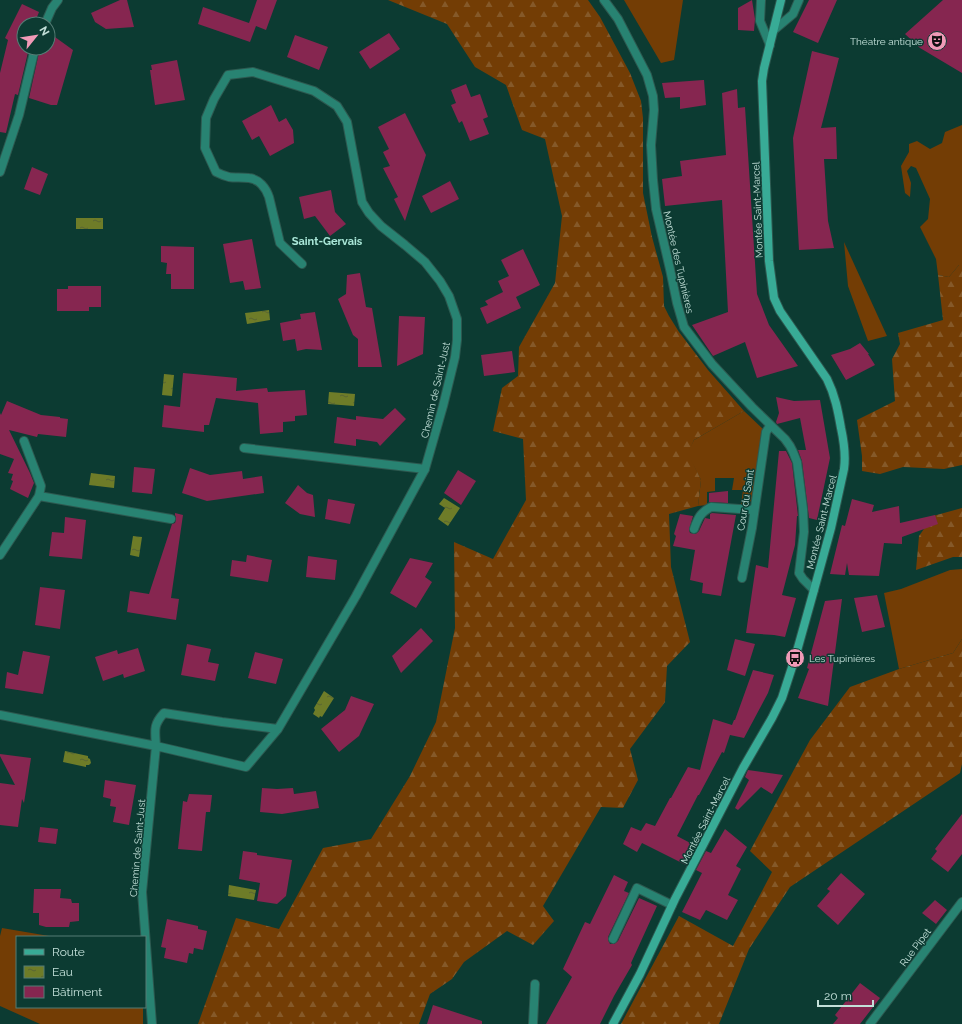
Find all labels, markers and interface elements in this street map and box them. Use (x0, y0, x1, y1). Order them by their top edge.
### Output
north arrow (16, 16, 56, 56)
text: N (36, 24, 52, 38)
theatre icon: Théatre antique (926, 30, 948, 52)
place label: Théatre antique (850, 36, 923, 47)
street label: Montée Saint-Marcel (750, 161, 765, 258)
street label: Montée des Tupinières (661, 210, 696, 314)
district label: Saint-Gervais (292, 235, 363, 248)
street label: Chemin de Saint-Just (419, 340, 452, 439)
street label: Cour du Saint (735, 468, 756, 532)
street label: Montée Saint-Marcel (804, 474, 839, 570)
bus stop icon: Les Tupinières (784, 647, 806, 669)
place label: Les Tupinières (809, 653, 875, 664)
street label: Montée Saint-Marcel (679, 774, 732, 866)
street label: Chemin de Saint-Just (128, 798, 147, 897)
street label: Rue Pipet (898, 926, 934, 968)
legend (16, 936, 146, 1008)
text: Route (52, 945, 85, 959)
text: Eau (52, 965, 73, 979)
scale bar (818, 982, 873, 1008)
text: Bâtiment (52, 985, 102, 999)
text: 20 m (824, 989, 852, 1003)

